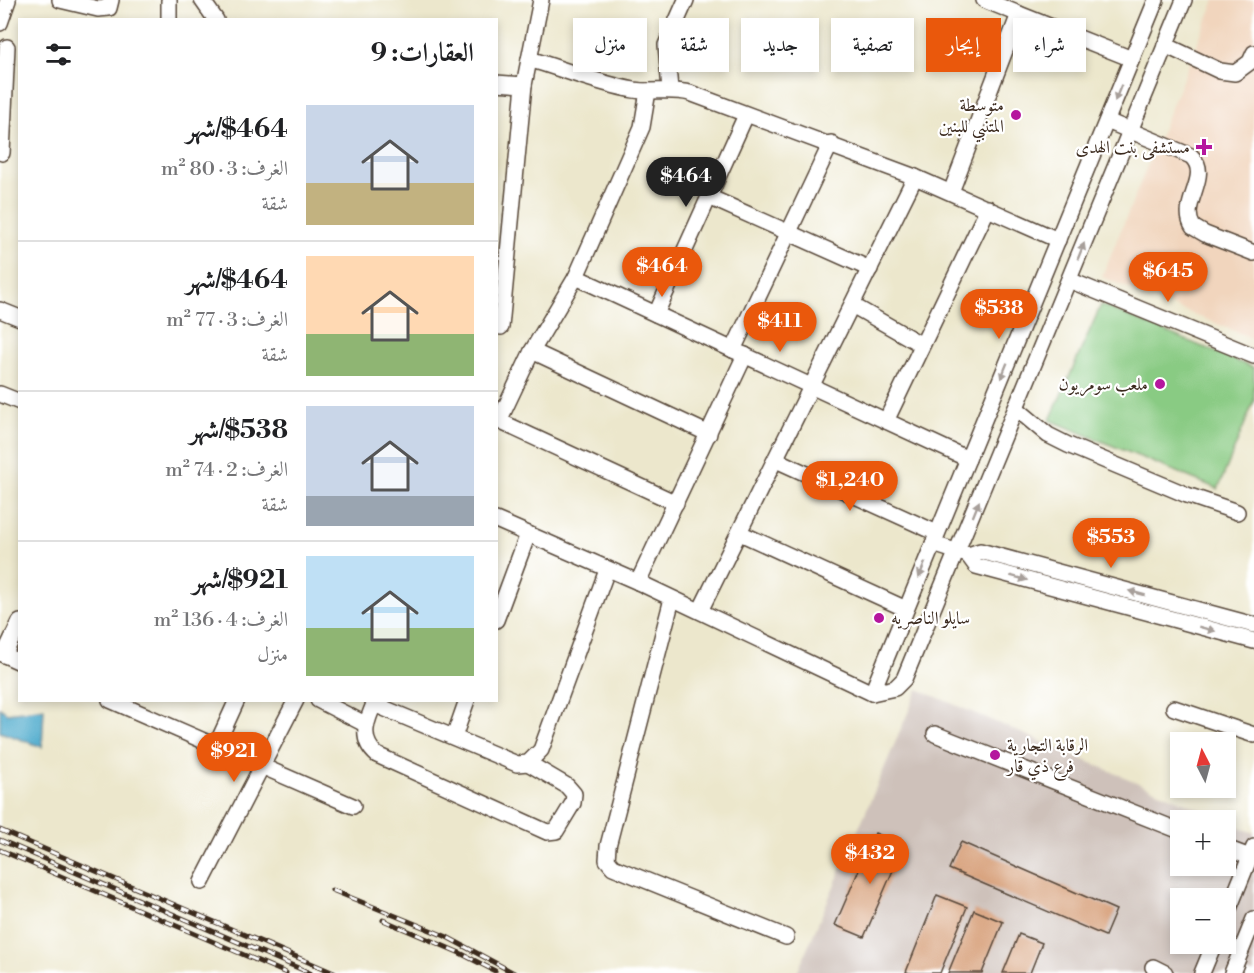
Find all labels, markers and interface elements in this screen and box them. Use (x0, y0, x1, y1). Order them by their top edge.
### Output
chip: منزل (573, 18, 647, 72)
chip: شقة (659, 18, 729, 72)
chip: جديد (741, 18, 819, 72)
chip: تصفية (831, 18, 914, 72)
chip: إيجار (926, 18, 1001, 72)
chip: شراء (1013, 18, 1086, 72)
text: العقارات: 9 (371, 37, 474, 69)
icon: filters (42, 38, 75, 71)
one-way arrow (1113, 84, 1122, 102)
place label: متوسطة المتنبي للبنين (939, 94, 1004, 143)
marker: متوسطة المتنبي للبنين (1009, 108, 1023, 122)
text: $464/شهر (186, 113, 288, 145)
icon: home (354, 129, 426, 201)
place label: مستشفى بنت الهدى (1076, 136, 1190, 160)
marker: مستشفى بنت الهدى (1195, 138, 1213, 156)
text: الغرف: 3 · 80 m² (161, 157, 288, 182)
pin: $464 (650, 157, 722, 208)
text: $464 (660, 164, 712, 189)
text: شقة (262, 192, 288, 217)
one-way arrow (1077, 242, 1086, 260)
pin: $464 (626, 247, 698, 298)
pin: $645 (1132, 252, 1204, 303)
text: $464 (636, 254, 688, 279)
text: $645 (1143, 259, 1193, 284)
text: $464/شهر (186, 264, 288, 296)
icon: home (354, 280, 426, 352)
pin: $538 (963, 289, 1035, 340)
text: $538 (974, 296, 1024, 321)
pin: $411 (744, 302, 816, 353)
text: الغرف: 3 · 77 m² (166, 308, 288, 333)
text: $411 (758, 309, 802, 334)
text: شقة (262, 343, 288, 368)
one-way arrow (999, 362, 1009, 380)
place label: ملعب سومريون (1059, 373, 1148, 397)
marker: ملعب سومريون (1153, 377, 1167, 391)
text: $538/شهر (189, 414, 288, 446)
icon: home (354, 430, 426, 502)
text: الغرف: 2 · 74 m² (165, 458, 288, 483)
pin: $1,240 (801, 461, 899, 512)
text: $1,240 (816, 468, 884, 493)
text: شقة (262, 493, 288, 518)
one-way arrow (971, 500, 981, 518)
pin: $553 (1075, 518, 1147, 569)
text: $553 (1087, 525, 1135, 550)
one-way arrow (917, 561, 926, 579)
text: $921/شهر (192, 564, 288, 596)
one-way arrow (1010, 574, 1028, 583)
icon: home (354, 580, 426, 652)
one-way arrow (1128, 588, 1146, 598)
place label: سايلو الناصريه (891, 607, 970, 630)
text: الغرف: 4 · 136 m² (154, 608, 288, 633)
marker: سايلو الناصريه (872, 611, 886, 625)
one-way arrow (1198, 624, 1216, 634)
text: منزل (257, 643, 288, 668)
pin: $921 (198, 732, 270, 783)
north arrow (1170, 732, 1236, 798)
map controls (1170, 732, 1236, 954)
place label: الرقابة التجارية فرع ذي قار (1005, 734, 1088, 781)
text: $921 (211, 739, 257, 764)
marker: الرقابة التجارية فرع ذي قار (988, 748, 1002, 762)
button: + (1170, 810, 1236, 876)
pin: $432 (834, 834, 906, 885)
text: $432 (845, 841, 895, 866)
button: − (1170, 888, 1236, 954)

